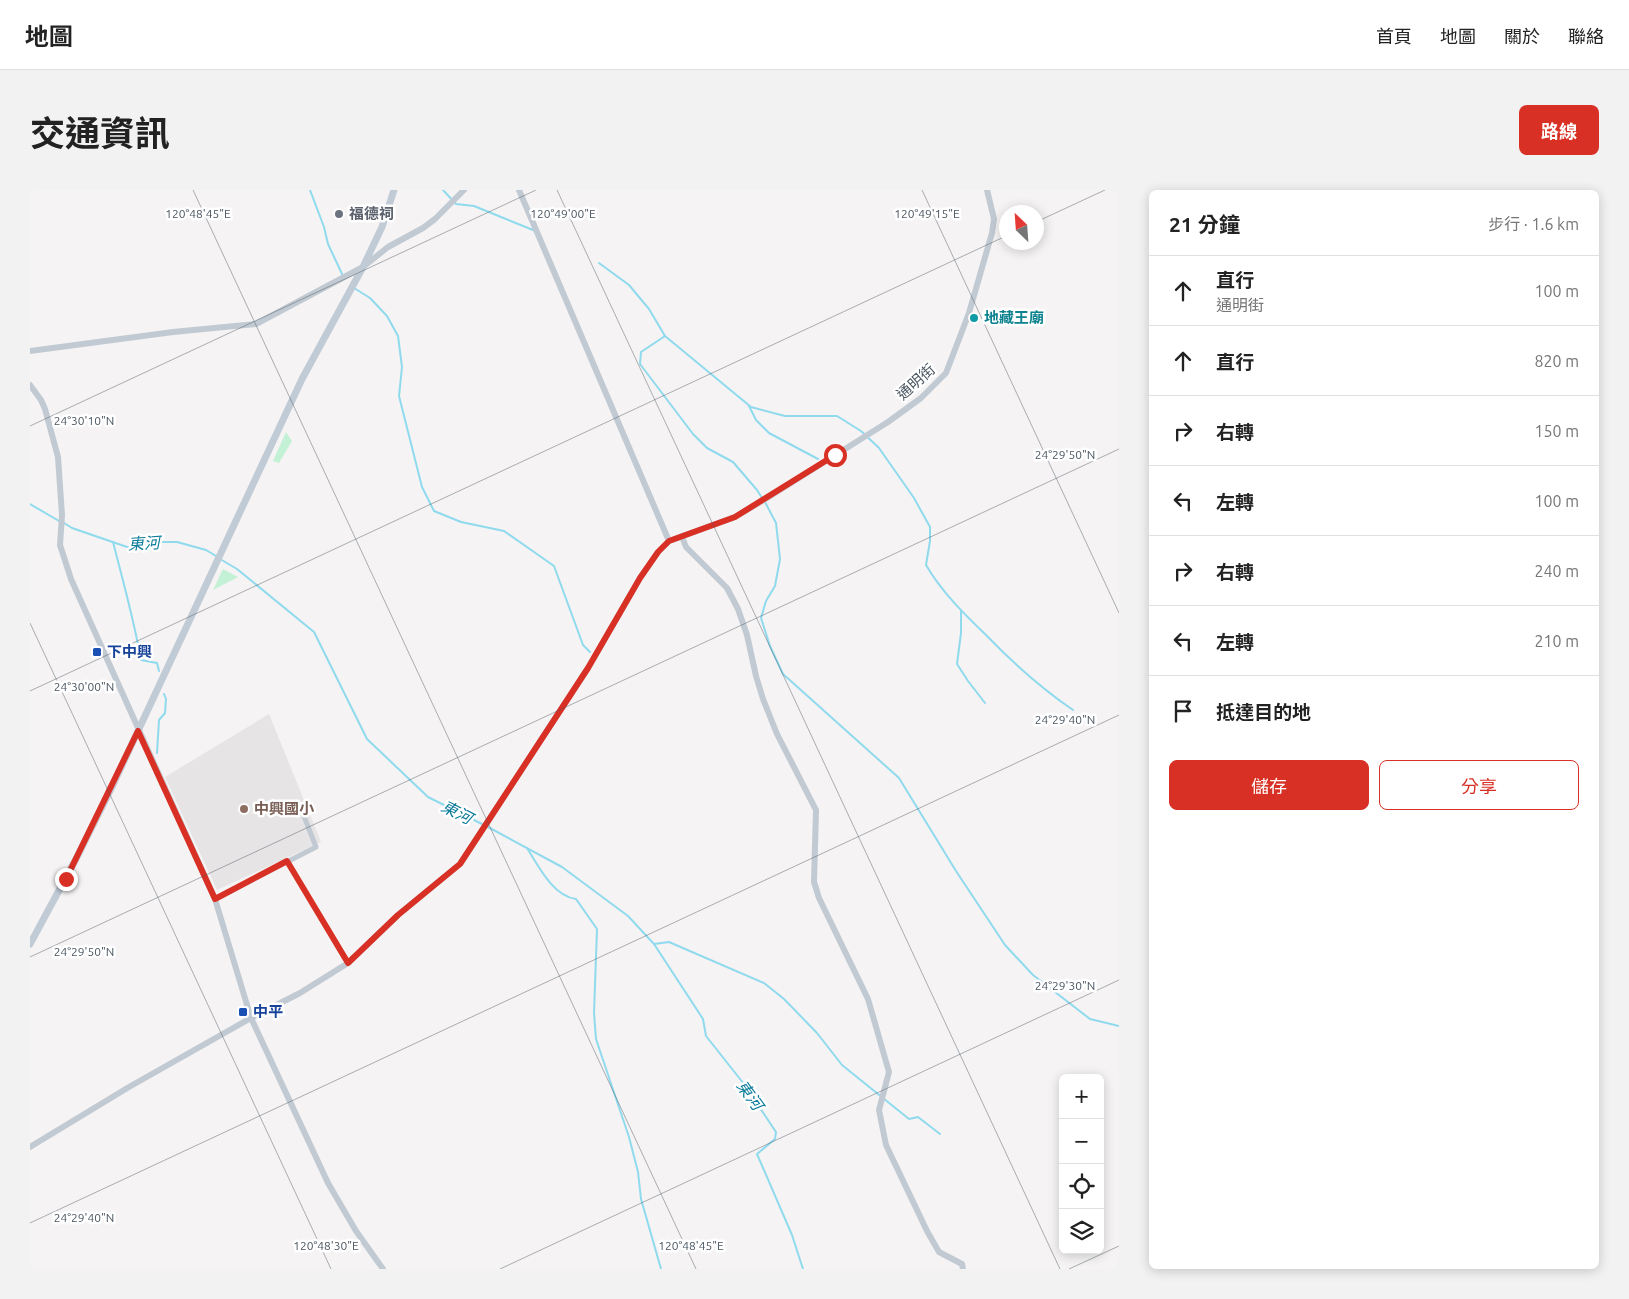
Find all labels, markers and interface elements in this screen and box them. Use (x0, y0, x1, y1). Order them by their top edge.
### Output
text: 地圖 (25, 23, 73, 50)
text: 首頁 (1376, 26, 1412, 46)
text: 地圖 (1440, 26, 1476, 46)
text: 關於 (1504, 26, 1540, 46)
text: 聯絡 (1568, 26, 1604, 46)
button: 路線 (1519, 105, 1599, 155)
text: 交通資訊 (30, 113, 170, 153)
place label: 福德祠 (349, 205, 394, 222)
north arrow (999, 205, 1044, 250)
text: 120°48'45"E (165, 207, 231, 220)
text: 120°49'00"E (530, 207, 596, 220)
text: 120°49'15"E (894, 207, 960, 220)
marker: 福德祠 (333, 208, 345, 220)
text: 21 分鐘 (1169, 212, 1240, 236)
text: 步行 · 1.6 km (1488, 215, 1579, 233)
text: 直行 (1216, 269, 1254, 291)
icon: ahead (1169, 277, 1197, 305)
text: 100 m (1534, 282, 1579, 300)
text: 通明街 (1216, 296, 1264, 314)
place label: 地藏王廟 (984, 309, 1044, 326)
marker: 地藏王廟 (968, 312, 980, 324)
icon: ahead (1169, 347, 1197, 375)
text: 直行 (1216, 351, 1254, 373)
text: 820 m (1534, 352, 1579, 370)
street label: 通明街 (893, 360, 938, 403)
text: 24°30'10"N (54, 414, 114, 427)
icon: right (1169, 417, 1197, 445)
text: 右轉 (1216, 421, 1254, 443)
text: 150 m (1534, 422, 1579, 440)
route start (824, 444, 847, 467)
text: 24°29'50"N (1035, 448, 1095, 461)
icon: left (1169, 487, 1197, 515)
text: 左轉 (1216, 491, 1254, 513)
text: 100 m (1534, 492, 1579, 510)
water label: 東河 (128, 533, 163, 553)
icon: right (1169, 557, 1197, 585)
text: 右轉 (1216, 561, 1254, 583)
text: 240 m (1534, 562, 1579, 580)
icon: left (1169, 627, 1197, 655)
text: 左轉 (1216, 631, 1254, 653)
text: 210 m (1534, 632, 1579, 650)
place label: 下中興 (107, 643, 152, 660)
marker: 下中興 (91, 646, 103, 658)
text: 24°30'00"N (54, 680, 114, 693)
icon: arrive (1169, 697, 1197, 725)
text: 抵達目的地 (1216, 701, 1311, 723)
text: 24°29'40"N (1035, 713, 1095, 726)
button: 儲存 (1169, 760, 1369, 810)
button: 分享 (1379, 760, 1579, 810)
water label: 東河 (439, 797, 478, 829)
place label: 中興國小 (254, 800, 315, 817)
marker: 中興國小 (238, 803, 250, 815)
route end (55, 868, 78, 891)
text: 24°29'50"N (54, 945, 114, 958)
text: 24°29'30"N (1035, 979, 1095, 992)
place label: 中平 (253, 1003, 283, 1020)
marker: 中平 (237, 1006, 249, 1018)
map controls (1059, 1074, 1104, 1254)
button: + (1059, 1074, 1104, 1119)
water label: 東河 (733, 1077, 768, 1116)
button: − (1059, 1119, 1104, 1164)
button: locate (1059, 1164, 1104, 1209)
button: layers (1059, 1209, 1104, 1254)
text: 24°29'40"N (54, 1211, 114, 1224)
text: 120°48'30"E (293, 1239, 359, 1252)
text: 120°48'45"E (658, 1239, 724, 1252)

